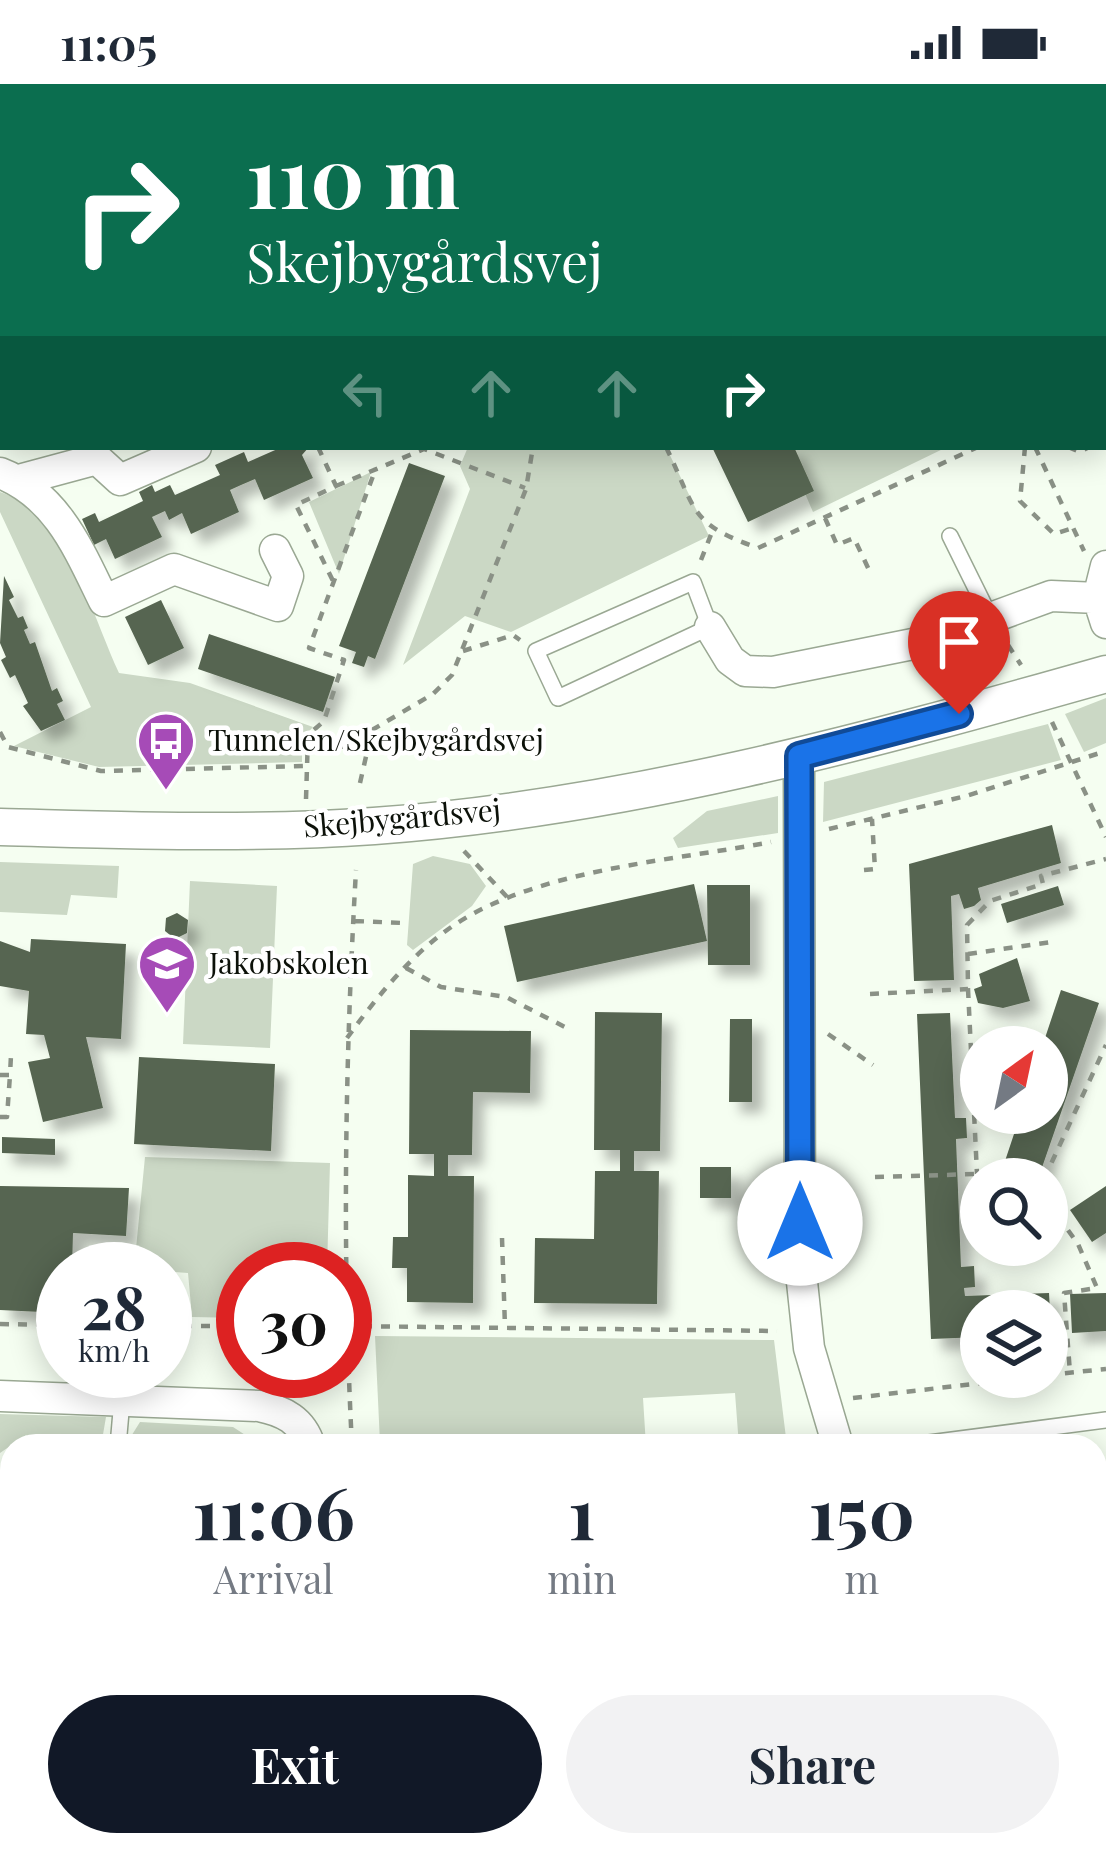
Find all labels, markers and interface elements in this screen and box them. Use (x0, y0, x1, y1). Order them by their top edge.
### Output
text: 11:05 (60, 12, 157, 72)
text: 110 m (246, 118, 460, 230)
icon: right (48, 132, 204, 288)
text: Skejbygårdsvej (246, 225, 603, 297)
icon: left (332, 360, 398, 426)
icon: ahead (458, 360, 524, 426)
icon: ahead (584, 360, 650, 426)
icon: right (710, 360, 776, 426)
pin (908, 591, 1010, 714)
icon: arrive (926, 609, 992, 675)
bus stop icon: Tunnelen/Skejbygårdsvej (135, 710, 197, 792)
place label: Tunnelen/Skejbygårdsvej (208, 719, 544, 759)
street label: Skejbygårdsvej (301, 788, 502, 846)
school or university icon: Jakobskolen (136, 933, 198, 1015)
place label: Jakobskolen (208, 942, 369, 982)
north arrow (960, 1026, 1068, 1134)
map controls (960, 1026, 1068, 1398)
button: search (960, 1158, 1068, 1266)
position arrow (737, 1160, 863, 1286)
speed limit sign: 30 (216, 1242, 372, 1398)
text: 28 (81, 1265, 147, 1345)
button: layers (960, 1290, 1068, 1398)
text: km/h (78, 1330, 150, 1370)
text: 11:06 (192, 1462, 355, 1558)
text: 1 (568, 1462, 596, 1558)
text: 150 (809, 1462, 915, 1558)
text: Arrival (214, 1552, 334, 1604)
text: min (547, 1552, 616, 1604)
text: m (844, 1552, 879, 1604)
button: Exit (48, 1695, 542, 1833)
button: Share (566, 1695, 1059, 1833)

